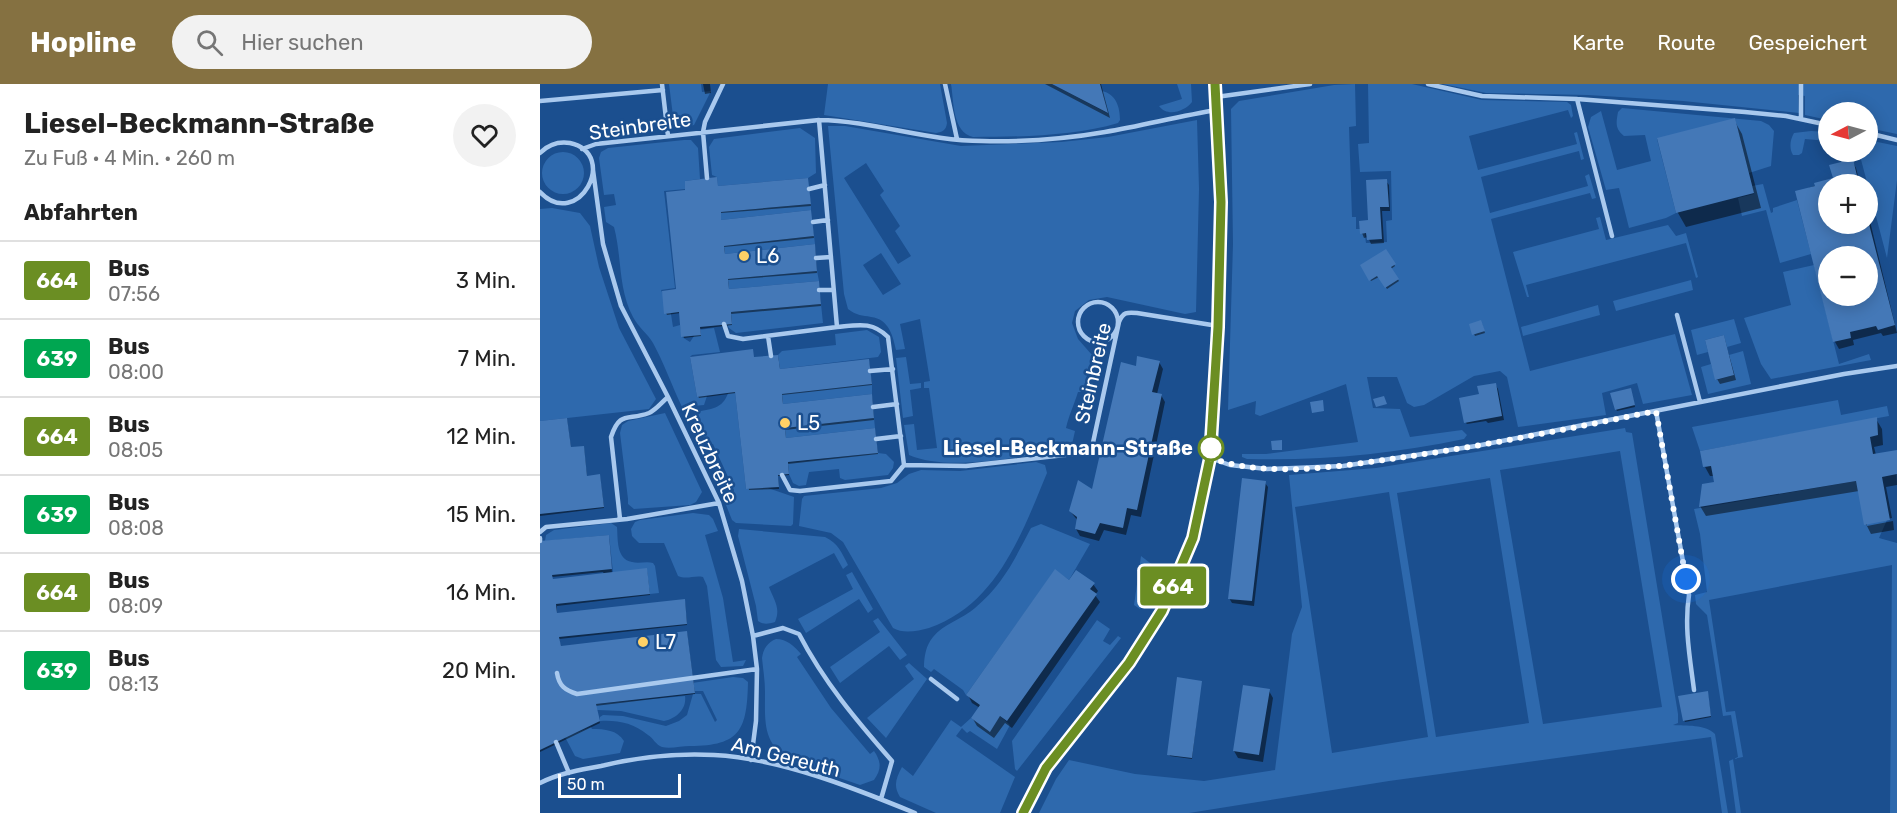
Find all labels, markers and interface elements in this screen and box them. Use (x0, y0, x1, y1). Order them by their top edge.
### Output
search box (172, 15, 592, 69)
text: Hopline (30, 26, 136, 59)
icon: search (193, 26, 226, 59)
text: Hier suchen (241, 29, 364, 56)
text: Karte (1572, 30, 1624, 55)
text: Route (1657, 30, 1716, 55)
text: Gespeichert (1749, 30, 1867, 55)
north arrow (1818, 102, 1878, 162)
map controls (1818, 102, 1878, 306)
button: heart (453, 104, 516, 167)
text: Liesel-Beckmann-Straße (24, 107, 374, 140)
street label: Steinbreite (587, 107, 693, 145)
text: Zu Fuß · 4 Min. · 260 m (24, 146, 235, 170)
button: + (1818, 174, 1878, 234)
text: Abfahrten (24, 199, 138, 226)
place label: L6 (756, 244, 779, 268)
button: − (1818, 246, 1878, 306)
marker: L6 (737, 249, 751, 263)
text: Bus (108, 255, 150, 282)
text: 3 Min. (456, 267, 516, 294)
text: 664 (36, 268, 78, 293)
text: 07:56 (108, 282, 160, 306)
street label: Steinbreite (1070, 320, 1116, 426)
text: Bus (108, 333, 150, 360)
text: 7 Min. (458, 345, 516, 372)
text: 639 (37, 346, 77, 371)
text: 08:00 (108, 360, 164, 384)
street label: Kreuzbreite (676, 399, 744, 507)
text: Bus (108, 411, 150, 438)
place label: L5 (797, 411, 820, 435)
marker: L5 (778, 416, 792, 430)
text: 12 Min. (447, 423, 516, 450)
text: 664 (36, 424, 78, 449)
marker: Liesel-Beckmann-Straße (1198, 435, 1224, 461)
place label: Liesel-Beckmann-Straße (943, 436, 1193, 460)
text: 08:05 (108, 438, 163, 462)
text: Bus (108, 489, 150, 516)
text: 15 Min. (446, 501, 516, 528)
text: 639 (37, 502, 77, 527)
text: 08:08 (108, 516, 164, 540)
your location (1671, 564, 1701, 594)
line badge: 664 (1138, 566, 1208, 606)
text: Bus (108, 567, 150, 594)
text: 664 (1152, 574, 1194, 599)
text: 16 Min. (446, 579, 516, 606)
text: 664 (36, 580, 78, 605)
text: 08:09 (108, 594, 163, 618)
place label: L7 (655, 630, 676, 654)
marker: L7 (636, 635, 650, 649)
text: Bus (108, 645, 150, 672)
text: 20 Min. (442, 657, 516, 684)
text: 639 (37, 658, 77, 683)
text: 08:13 (108, 672, 159, 696)
street label: Am Gereuth (729, 732, 843, 782)
scale bar (558, 771, 681, 798)
text: 50 m (567, 775, 605, 794)

